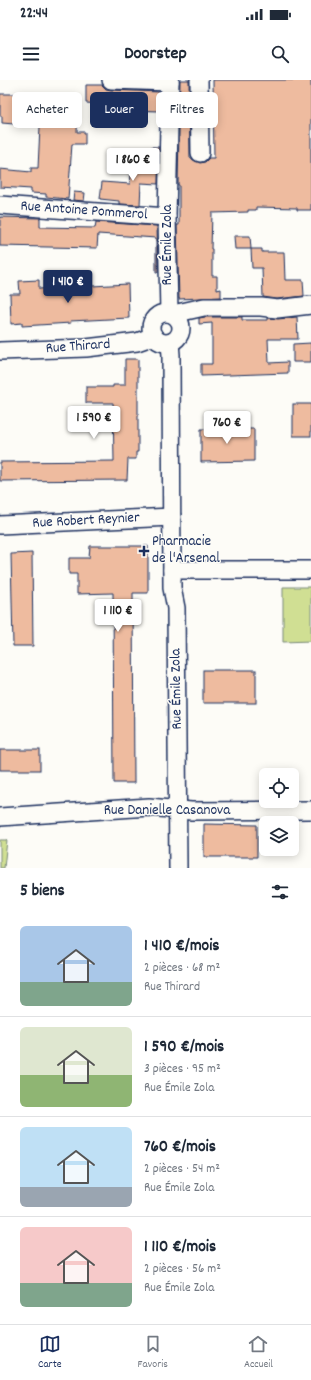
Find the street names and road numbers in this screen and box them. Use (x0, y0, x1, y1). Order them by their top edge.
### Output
street label: Rue Antoine Pommerol (20, 196, 149, 226)
street label: Rue Émile Zola (157, 203, 179, 286)
street label: Rue Thirard (45, 334, 111, 360)
street label: Rue Robert Reynier (32, 507, 141, 535)
street label: Rue Émile Zola (165, 647, 189, 730)
street label: Rue Danielle Casanova (104, 800, 231, 822)

